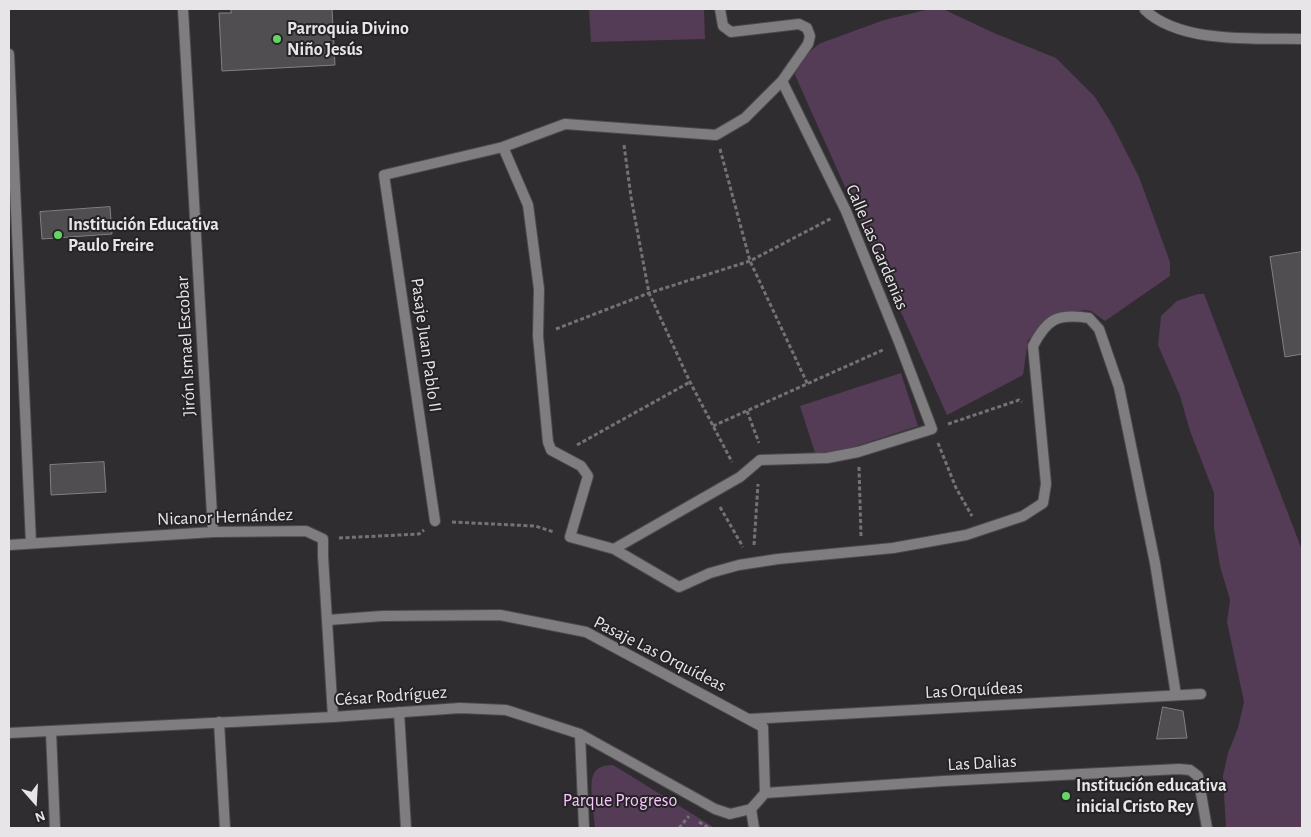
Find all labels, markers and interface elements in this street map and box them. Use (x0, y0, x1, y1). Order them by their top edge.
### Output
place label: Parroquia Divino Niño Jesús (287, 18, 409, 60)
marker: Parroquia Divino Niño Jesús (271, 33, 283, 45)
street label: Calle Las Gardenias (841, 181, 913, 313)
place label: Institución Educativa Paulo Freire (68, 214, 219, 256)
marker: Institución Educativa Paulo Freire (52, 229, 64, 241)
street label: Jirón Ismael Escobar (172, 275, 200, 417)
street label: Pasaje Juan Pablo II (406, 276, 446, 414)
street label: Nicanor Hernández (157, 504, 293, 530)
street label: Pasaje Las Orquídeas (590, 611, 730, 697)
street label: Las Orquídeas (925, 677, 1023, 703)
street label: César Rodríguez (334, 681, 448, 711)
street label: Las Dalias (947, 750, 1017, 776)
place label: Institución educativa inicial Cristo Rey (1076, 775, 1227, 818)
north arrow (10, 777, 60, 827)
park label: Parque Progreso (563, 790, 677, 812)
marker: Institución educativa inicial Cristo Rey (1060, 790, 1072, 802)
text: N (33, 808, 47, 824)

